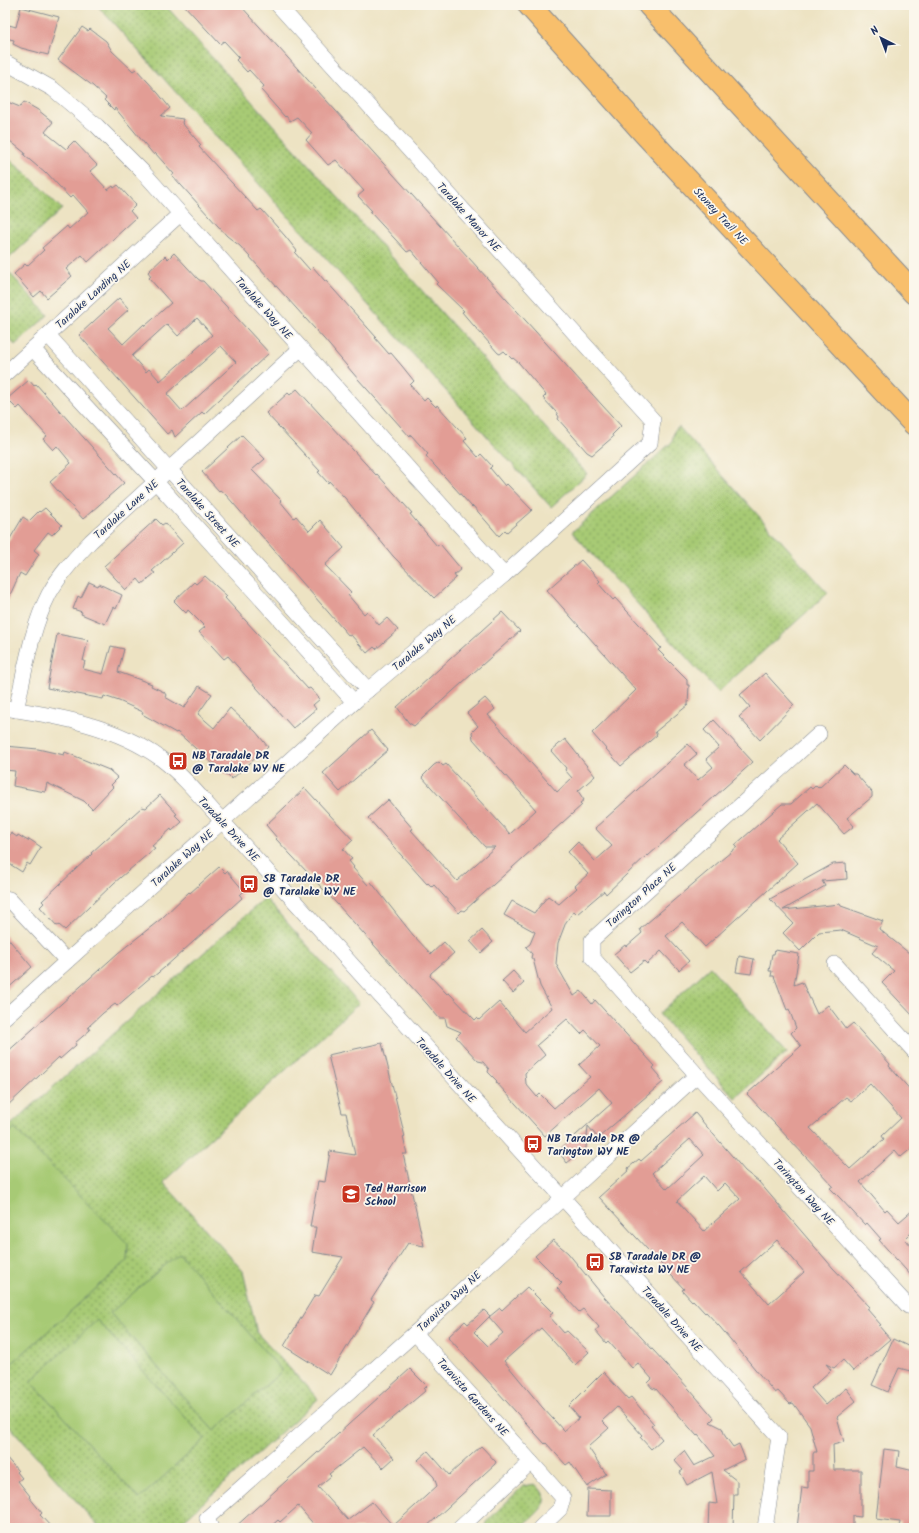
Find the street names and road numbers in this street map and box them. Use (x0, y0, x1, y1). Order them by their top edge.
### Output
street label: Taralake Manor NE (432, 179, 505, 257)
street label: Stoney Trail NE (689, 184, 752, 250)
street label: Taralake Landing NE (52, 255, 136, 334)
street label: Taralake Way NE (230, 273, 297, 345)
street label: Taralake Lane NE (90, 475, 164, 544)
street label: Taralake Street NE (171, 475, 244, 553)
street label: Taralake Way NE (388, 611, 461, 676)
street label: Taradale Drive NE (193, 793, 264, 867)
street label: Taralake Way NE (147, 825, 219, 892)
street label: Tarington Place NE (602, 859, 682, 933)
street label: Taradale Drive NE (411, 1034, 480, 1108)
street label: Tarington Way NE (768, 1155, 839, 1231)
street label: Taravista Way NE (413, 1267, 487, 1337)
street label: Taradale Drive NE (637, 1283, 706, 1357)
street label: Taravista Gardens NE (432, 1354, 513, 1441)

